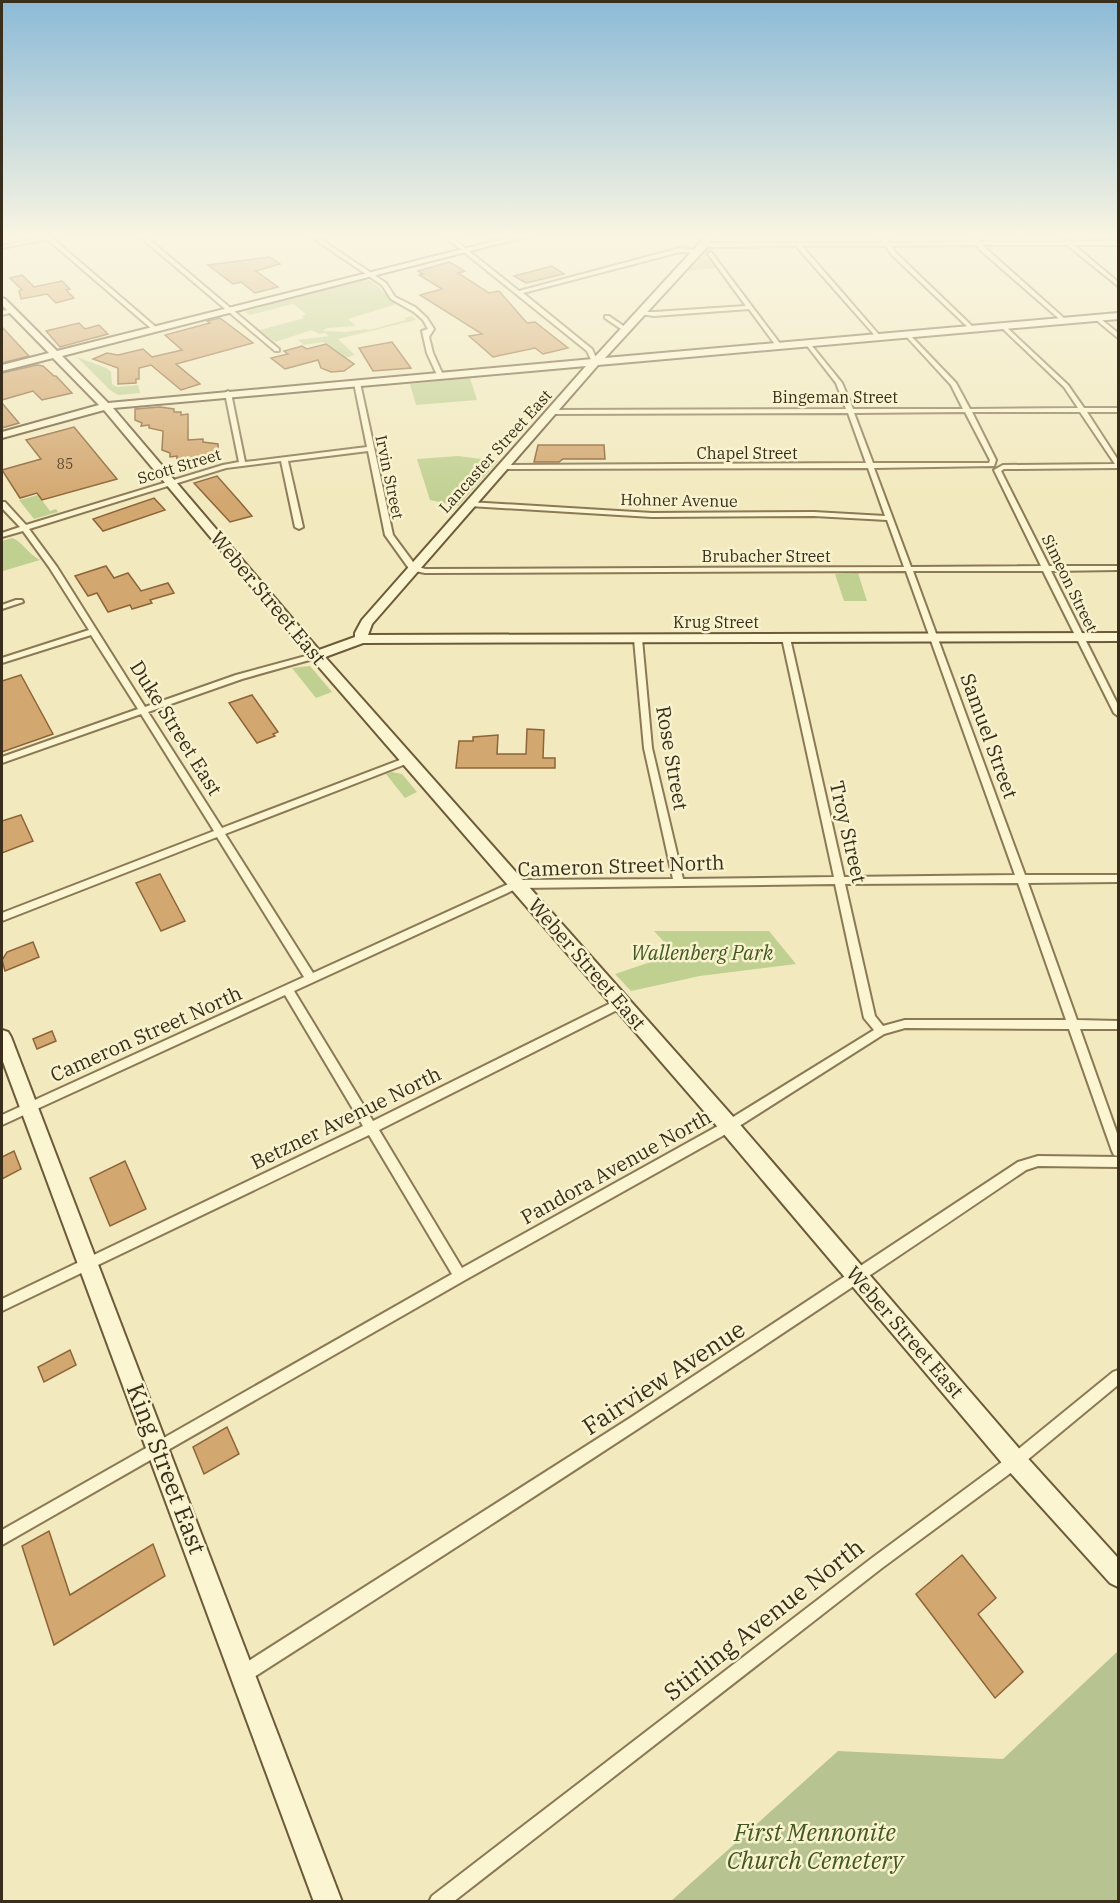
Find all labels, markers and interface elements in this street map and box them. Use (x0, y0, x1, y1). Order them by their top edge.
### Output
street label: Lancaster Street East (434, 385, 556, 517)
street label: Bingeman Street (772, 387, 898, 407)
street label: Irvin Street (371, 433, 409, 521)
street label: Chapel Street (696, 443, 798, 463)
street label: Scott Street (135, 444, 224, 488)
house number: 85 (57, 455, 73, 473)
street label: Hohner Avenue (620, 489, 738, 511)
street label: Weber Street East (204, 525, 332, 670)
street label: Simeon Street (1038, 531, 1102, 635)
street label: Brubacher Street (701, 546, 831, 566)
street label: Krug Street (673, 612, 759, 632)
street label: Duke Street East (124, 655, 229, 800)
street label: Samuel Street (954, 669, 1025, 802)
street label: Rose Street (650, 704, 695, 812)
street label: Troy Street (824, 778, 873, 886)
street label: Cameron Street North (517, 848, 725, 883)
street label: Weber Street East (522, 892, 652, 1035)
park label: Wallenberg Park (631, 939, 774, 966)
street label: Cameron Street North (46, 979, 246, 1088)
street label: Betzner Avenue North (246, 1060, 445, 1175)
street label: Pandora Avenue North (516, 1103, 716, 1230)
street label: Weber Street East (840, 1260, 970, 1403)
street label: Fairview Avenue (576, 1313, 751, 1442)
street label: King Street East (120, 1379, 214, 1558)
street label: Stirling Avenue North (657, 1531, 870, 1707)
park label: First Mennonite Church Cemetery (727, 1816, 905, 1876)

